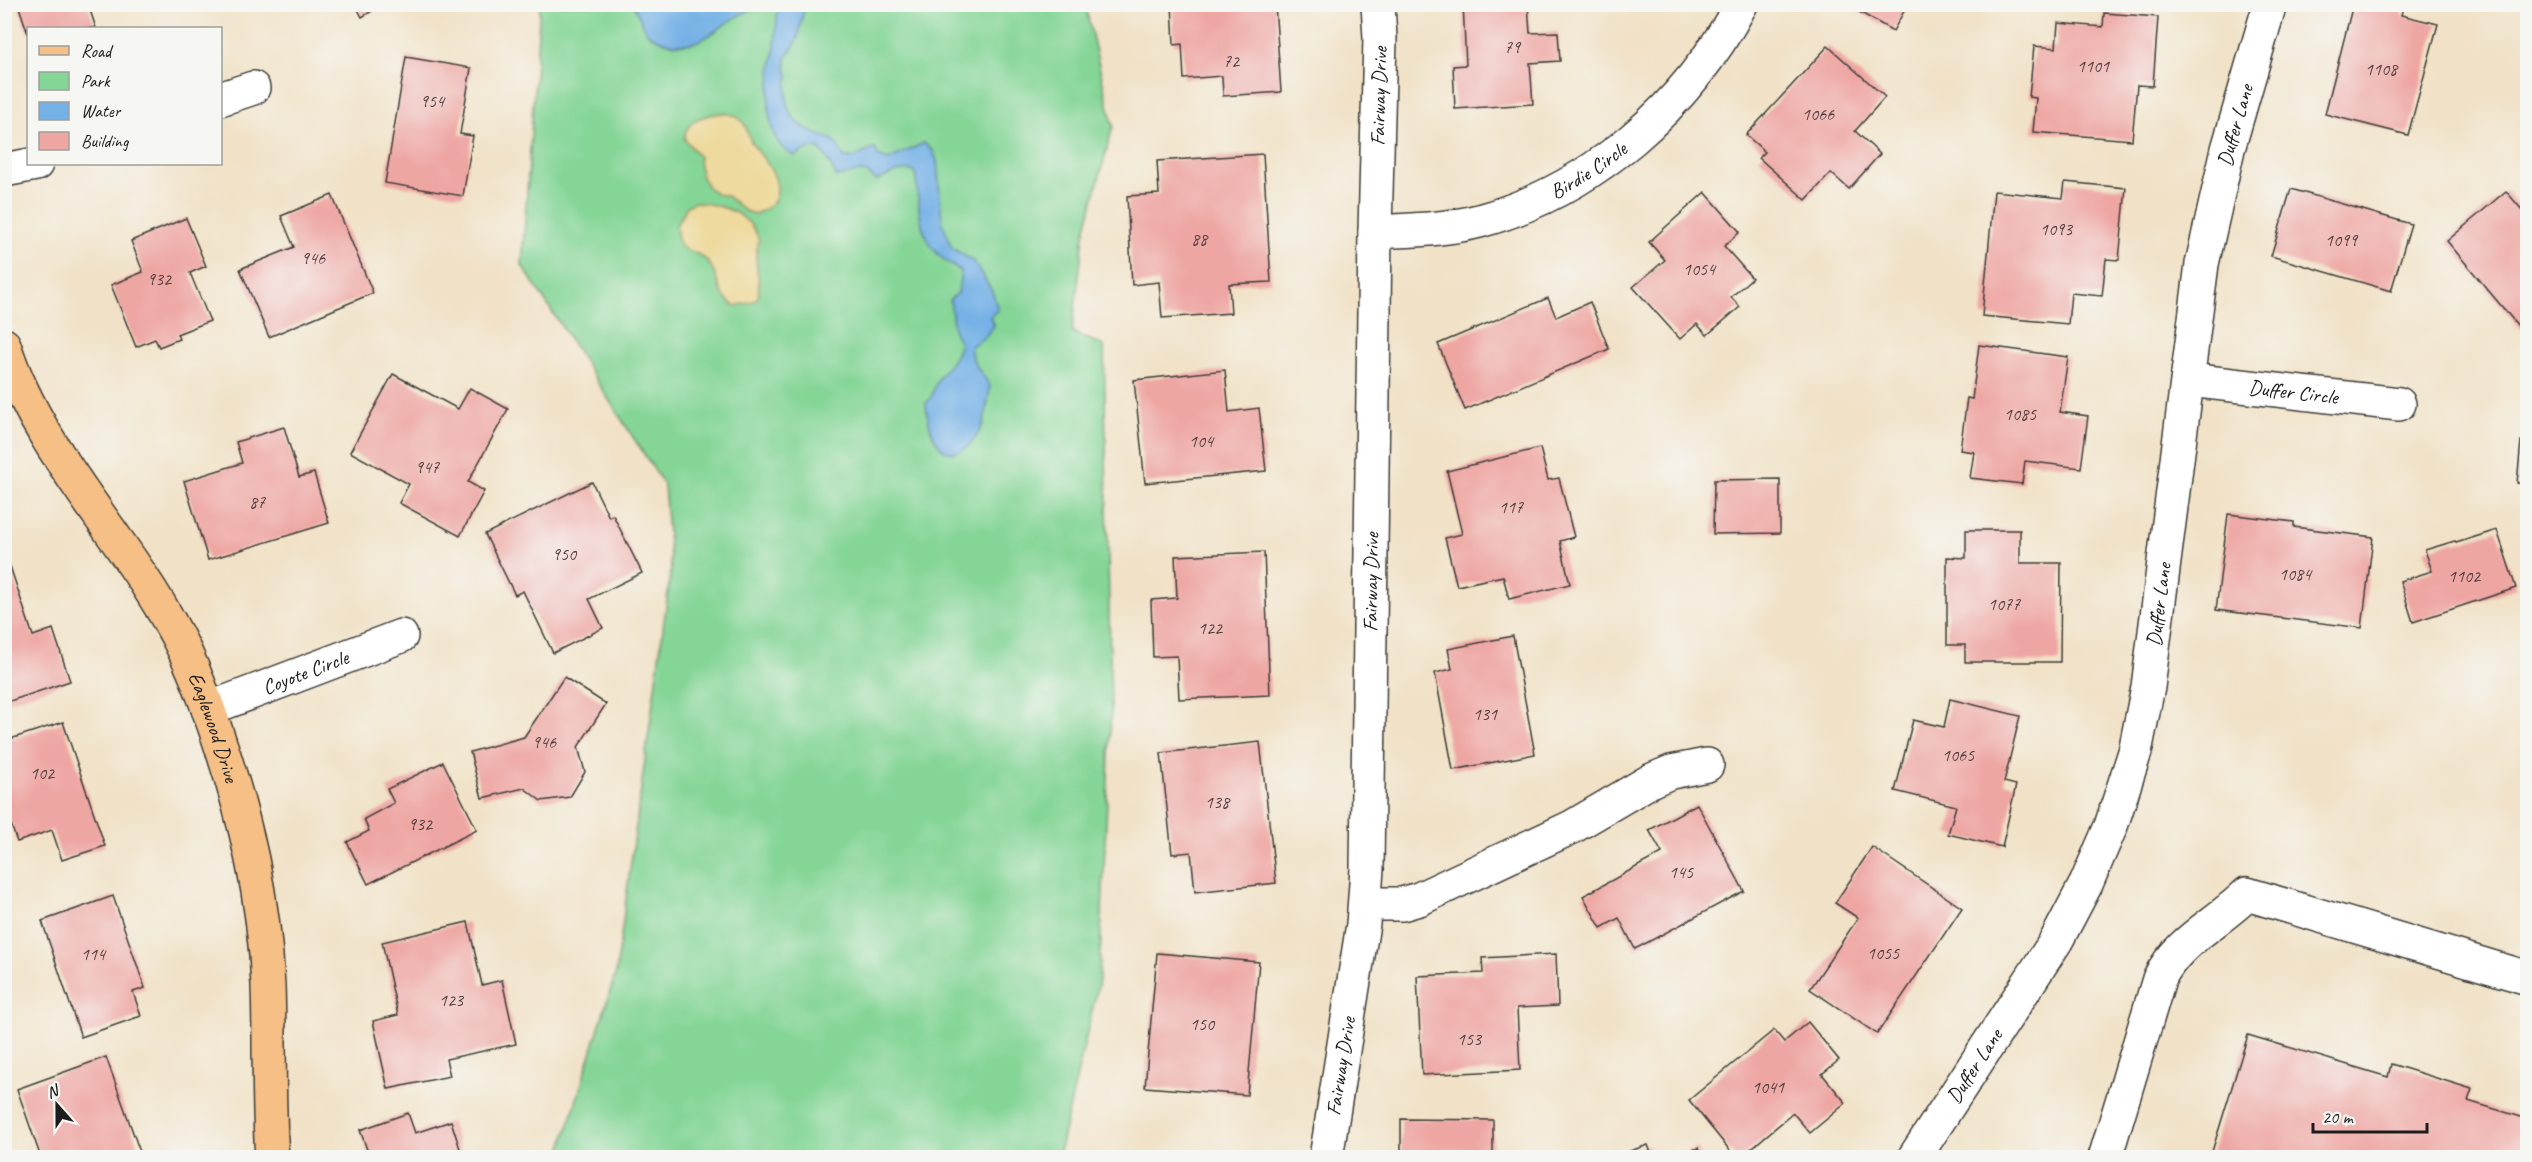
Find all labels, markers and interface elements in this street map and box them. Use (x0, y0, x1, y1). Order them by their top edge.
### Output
legend (27, 27, 222, 165)
house number: 79 (1504, 36, 1522, 58)
text: Road (81, 40, 114, 62)
street label: Fairway Drive (1364, 45, 1393, 146)
house number: 72 (1223, 50, 1241, 72)
house number: 1101 (2077, 55, 2110, 77)
house number: 1108 (2365, 58, 2399, 80)
text: Park (81, 70, 111, 92)
street label: Duffer Lane (2212, 79, 2260, 169)
house number: 954 (420, 90, 446, 112)
text: Water (81, 100, 122, 122)
house number: 1066 (1802, 103, 1835, 125)
text: Building (81, 130, 130, 152)
street label: Birdie Circle (1546, 135, 1633, 204)
house number: 1093 (2040, 218, 2074, 240)
house number: 88 (1191, 228, 1209, 250)
house number: 1099 (2325, 229, 2359, 251)
house number: 946 (301, 247, 326, 269)
house number: 1054 (1683, 258, 1717, 280)
house number: 932 (147, 268, 173, 290)
street label: Duffer Circle (2247, 374, 2342, 410)
house number: 1085 (2004, 403, 2037, 425)
house number: 104 (1189, 430, 1215, 452)
house number: 947 (415, 456, 440, 478)
house number: 87 (249, 491, 266, 513)
house number: 117 (1499, 496, 1524, 518)
street label: Fairway Drive (1357, 531, 1384, 632)
house number: 950 (552, 543, 578, 565)
street label: Duffer Lane (2140, 559, 2177, 648)
house number: 1084 (2279, 563, 2313, 585)
house number: 1102 (2448, 565, 2482, 587)
house number: 1077 (1988, 593, 2021, 615)
house number: 122 (1198, 617, 1224, 639)
street label: Coyote Circle (259, 644, 353, 700)
street label: Eaglewood Drive (182, 668, 245, 786)
house number: 131 (1473, 703, 1498, 725)
house number: 946 (532, 731, 557, 753)
house number: 1065 (1942, 744, 1975, 766)
house number: 102 (30, 762, 56, 784)
house number: 138 (1205, 791, 1231, 813)
house number: 932 (408, 813, 434, 835)
house number: 145 (1669, 861, 1694, 883)
house number: 1055 (1867, 942, 1900, 964)
house number: 114 (81, 943, 107, 965)
house number: 123 (439, 989, 465, 1011)
house number: 150 (1190, 1013, 1216, 1035)
street label: Fairway Drive (1320, 1014, 1361, 1117)
street label: Duffer Lane (1940, 1022, 2009, 1108)
house number: 153 (1457, 1028, 1483, 1050)
north arrow (27, 1075, 87, 1135)
house number: 1041 (1752, 1076, 1785, 1098)
text: N (44, 1080, 63, 1103)
scale bar (2313, 1096, 2427, 1134)
text: 20 m (2322, 1106, 2355, 1128)

